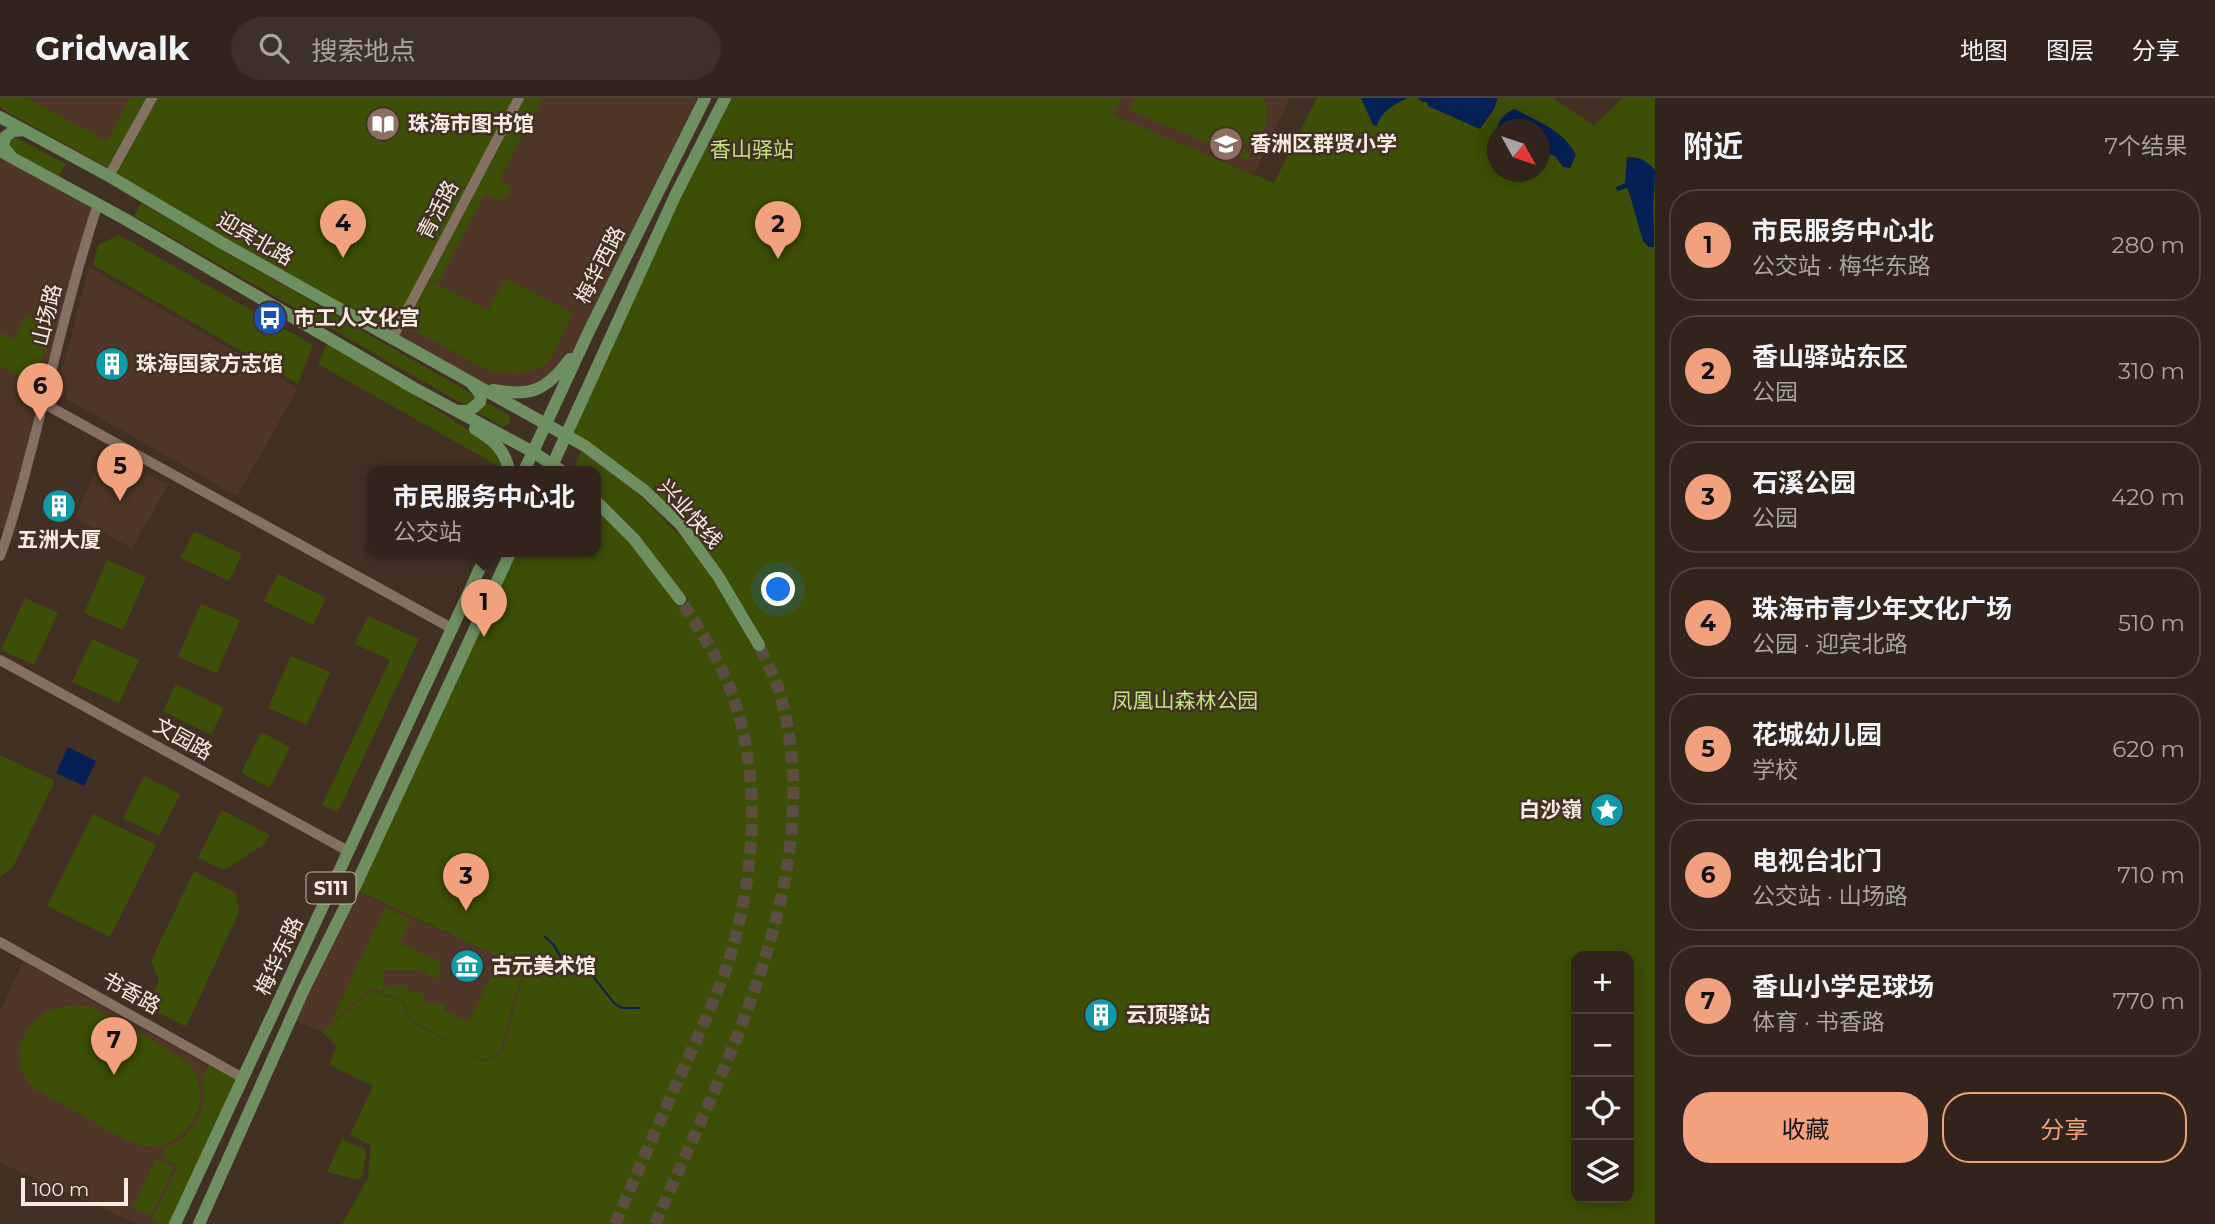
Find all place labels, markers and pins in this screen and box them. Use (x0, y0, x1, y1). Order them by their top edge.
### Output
library icon: 珠海市图书馆 (364, 105, 402, 143)
place label: 珠海市图书馆 (408, 111, 534, 136)
school or university icon: 香洲区群贤小学 (1207, 125, 1245, 163)
place label: 香洲区群贤小学 (1250, 131, 1397, 156)
pin: 4 (320, 200, 366, 258)
pin: 2 (755, 201, 801, 259)
bus stop icon: 市工人文化宫 (251, 299, 289, 337)
place label: 市工人文化宫 (294, 305, 420, 330)
building icon: 珠海国家方志馆 (93, 345, 131, 383)
place label: 珠海国家方志馆 (136, 351, 283, 376)
pin: 6 (17, 363, 63, 421)
pin: 5 (97, 443, 143, 501)
building icon: 五洲大厦 (40, 487, 78, 525)
place label: 五洲大厦 (17, 527, 101, 552)
pin: 1 (461, 579, 507, 637)
place icon: 白沙嶺 (1588, 791, 1626, 829)
place label: 白沙嶺 (1519, 797, 1582, 822)
pin: 3 (443, 853, 489, 911)
museum icon: 古元美术馆 (448, 947, 486, 985)
place label: 古元美术馆 (491, 953, 596, 978)
building icon: 云顶驿站 (1082, 996, 1120, 1034)
place label: 云顶驿站 (1126, 1002, 1210, 1027)
pin: 7 (91, 1017, 137, 1075)

